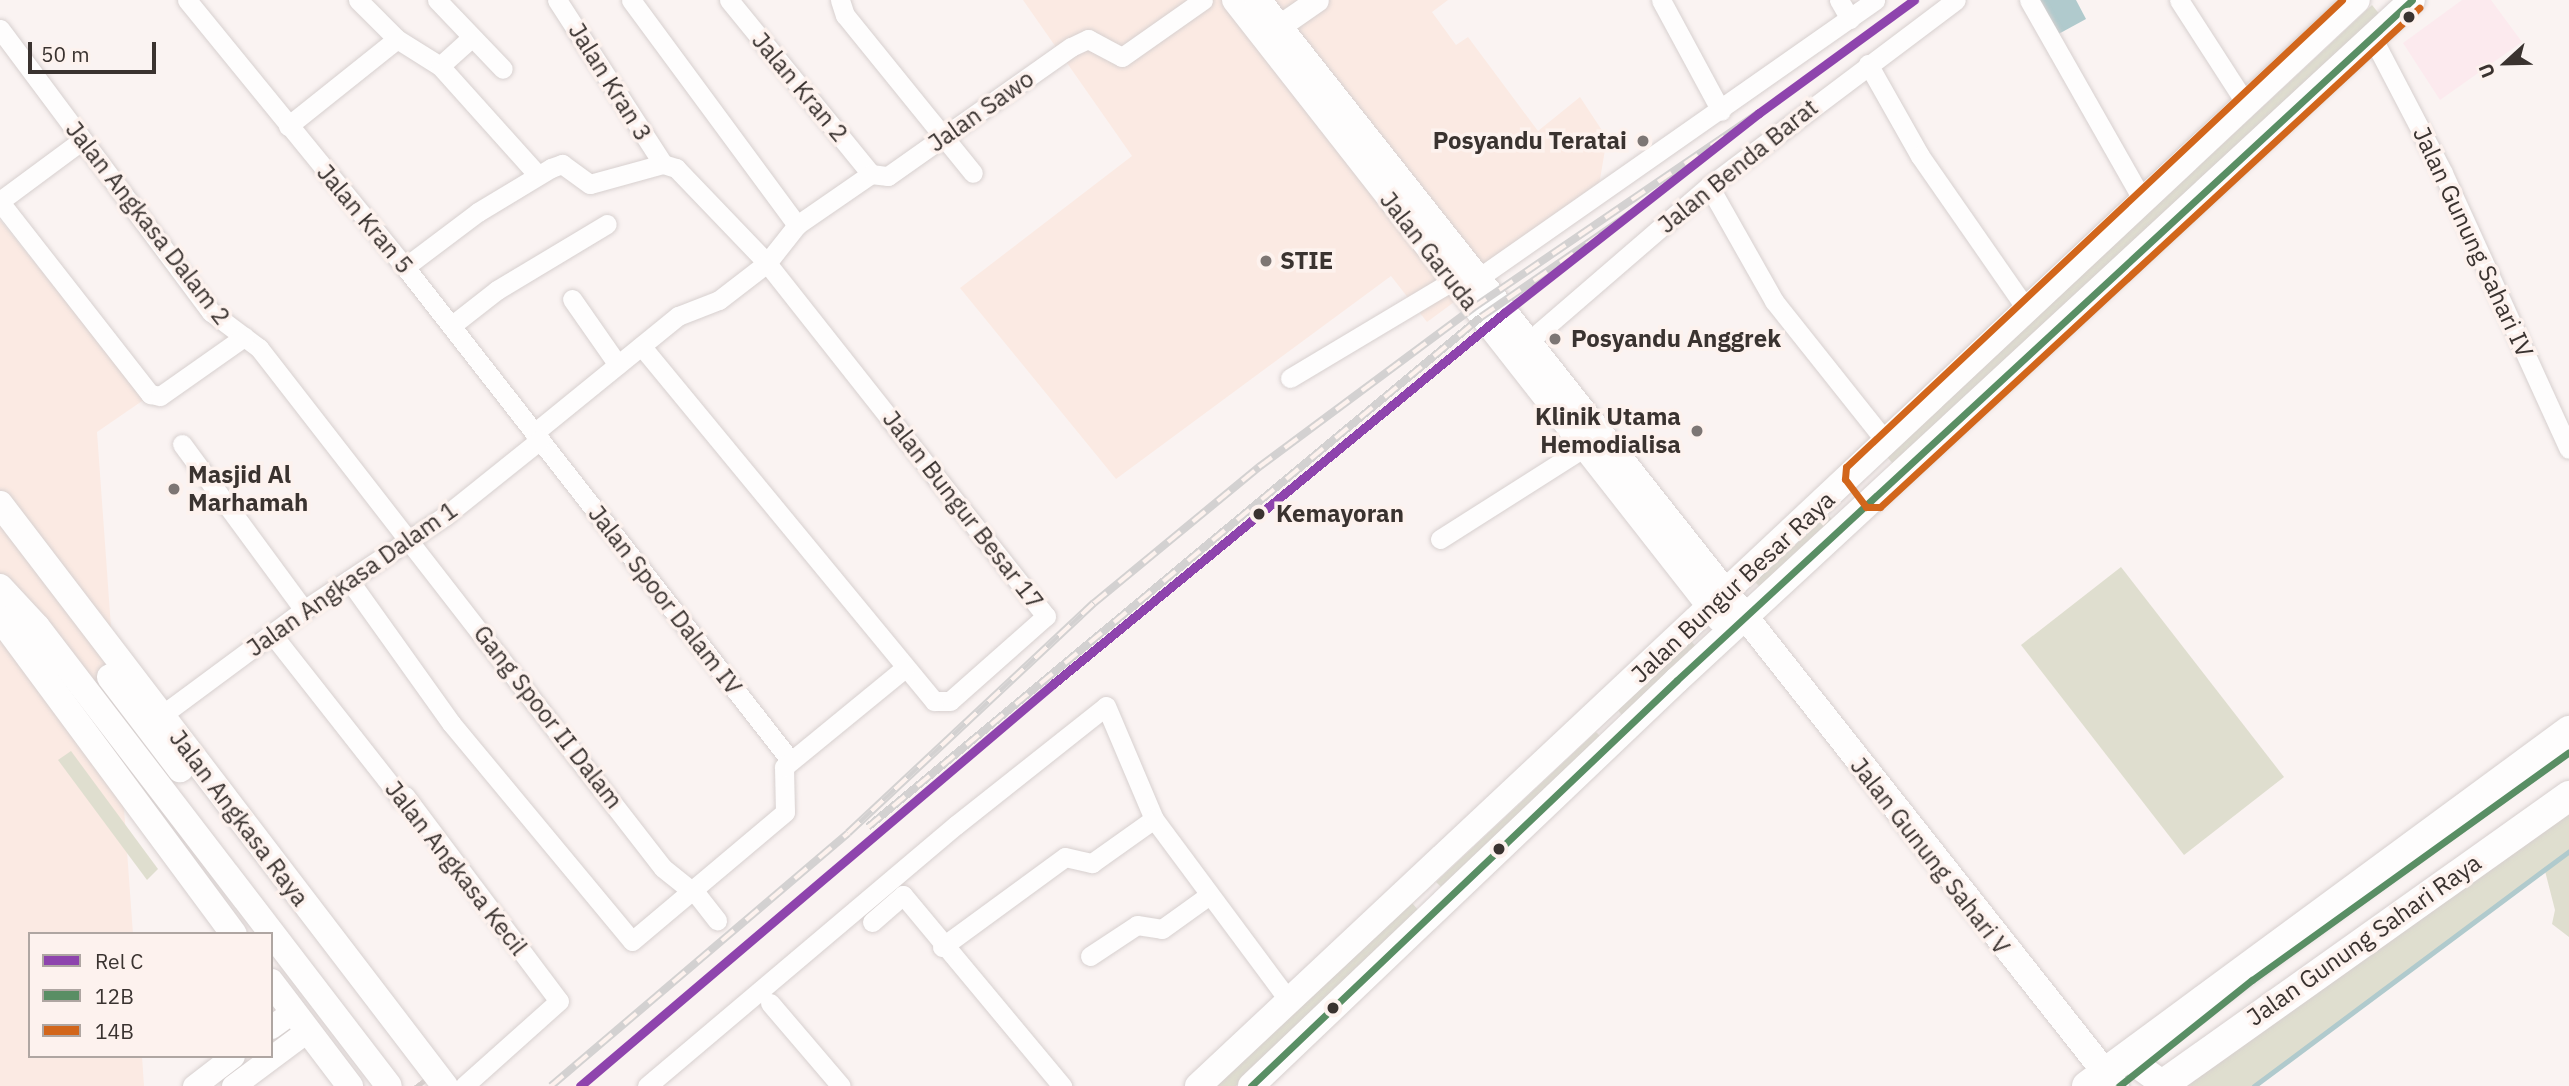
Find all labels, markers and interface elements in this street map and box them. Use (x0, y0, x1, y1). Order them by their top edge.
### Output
unlabelled marker (2402, 10, 2416, 24)
street label: Jalan Kran 3 (562, 18, 658, 146)
street label: Jalan Kran 2 (746, 26, 854, 148)
scale bar (32, 28, 159, 72)
north arrow (2471, 28, 2541, 98)
text: 50 m (41, 40, 90, 68)
text: U (2473, 60, 2500, 81)
street label: Jalan Sawo (923, 64, 1039, 158)
street label: Jalan Benda Barat (1652, 93, 1824, 239)
street label: Jalan Angkasa Dalam 2 (60, 116, 236, 330)
street label: Jalan Gunung Sahari IV (2407, 122, 2539, 362)
place label: Posyandu Teratai (1433, 127, 1627, 155)
marker: Posyandu Teratai (1633, 131, 1653, 151)
street label: Jalan Kran 5 (311, 158, 419, 280)
street label: Jalan Garuda (1374, 186, 1484, 316)
place label: STIE (1280, 247, 1333, 275)
marker: STIE (1258, 253, 1274, 269)
place label: Posyandu Anggrek (1571, 325, 1781, 353)
marker: Posyandu Anggrek (1545, 329, 1565, 349)
place label: Klinik Utama Hemodialisa (1535, 403, 1681, 459)
street label: Jalan Bungur Besar 17 (877, 405, 1049, 615)
marker: Klinik Utama Hemodialisa (1687, 421, 1707, 441)
place label: Masjid Al Marhamah (188, 461, 308, 517)
marker: Masjid Al Marhamah (166, 481, 182, 497)
street label: Jalan Bungur Besar Raya (1625, 485, 1841, 689)
street label: Jalan Angkasa Dalam 1 (241, 495, 463, 663)
street label: Jalan Spoor Dalam IV (582, 500, 748, 700)
place label: Kemayoran (1276, 500, 1404, 528)
marker: Kemayoran (1248, 503, 1270, 525)
street label: Gang Spoor II Dalam (467, 620, 629, 814)
street label: Jalan Angkasa Raya (163, 724, 315, 912)
street label: Jalan Gunung Sahari V (1844, 752, 2016, 960)
street label: Jalan Angkasa Kecil (379, 775, 533, 961)
unlabelled marker (1492, 842, 1506, 856)
street label: Jalan Gunung Sahari Raya (2241, 848, 2487, 1032)
legend (28, 932, 273, 1058)
text: Rel C (95, 947, 143, 975)
text: 12B (95, 982, 134, 1010)
unlabelled marker (1326, 1001, 1340, 1015)
text: 14B (95, 1017, 134, 1045)

